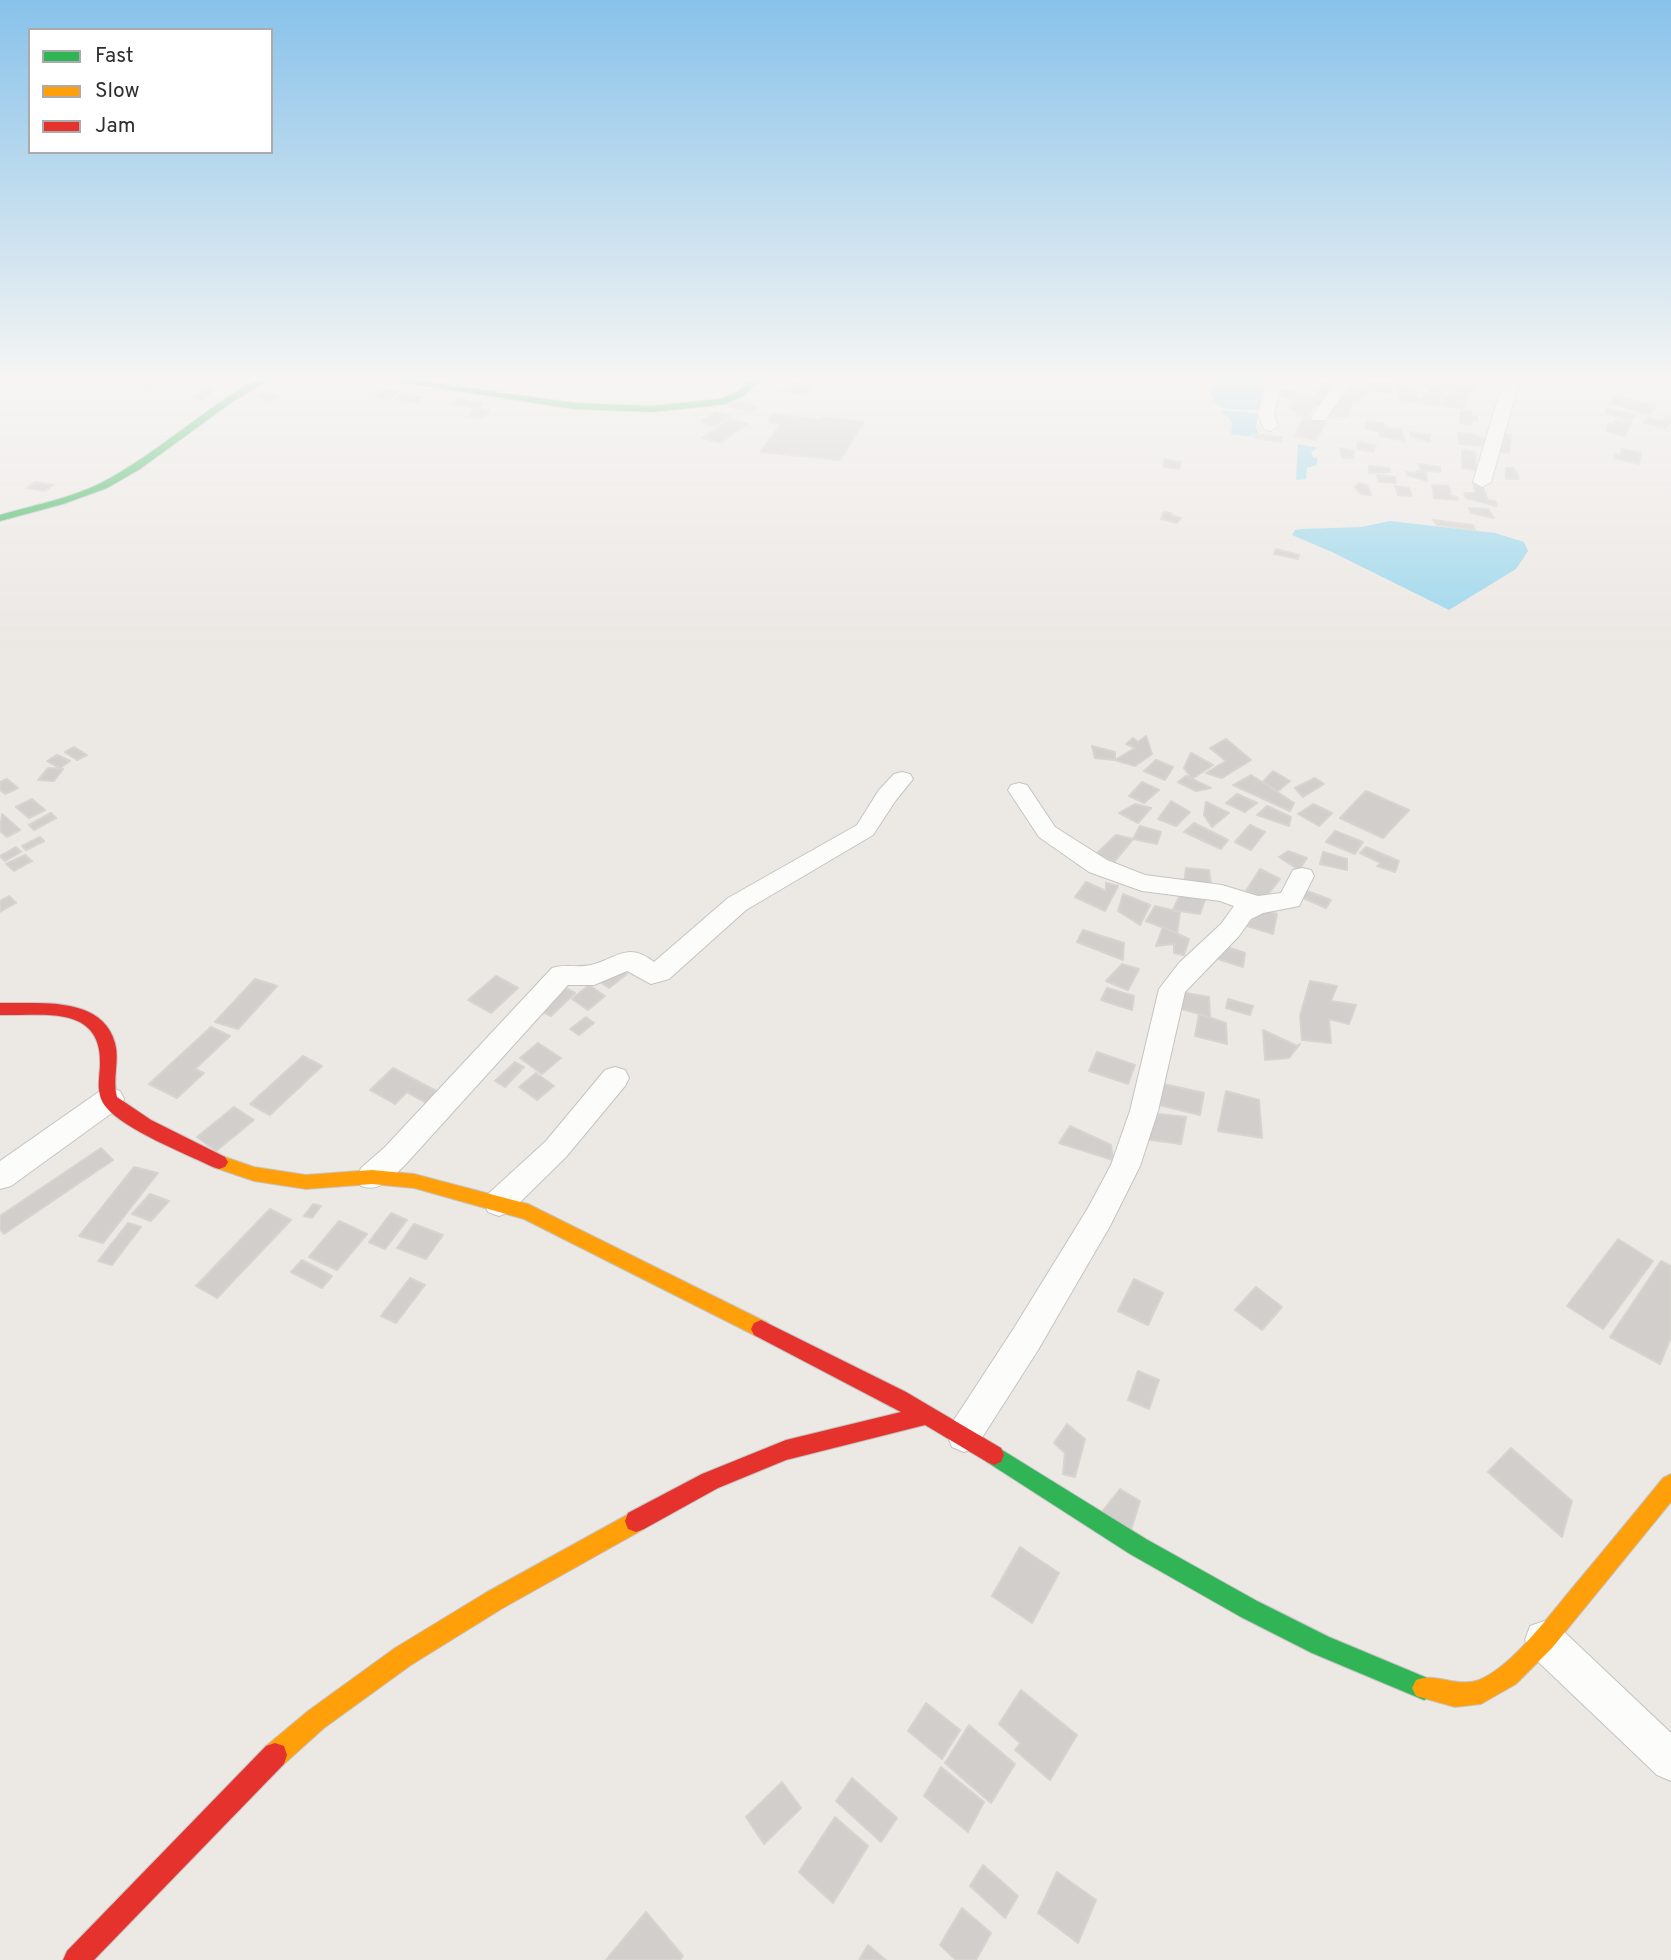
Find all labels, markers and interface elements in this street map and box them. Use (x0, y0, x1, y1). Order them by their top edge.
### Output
legend (28, 28, 273, 154)
text: Fast (95, 43, 134, 70)
text: Slow (95, 78, 140, 105)
text: Jam (95, 113, 136, 140)

